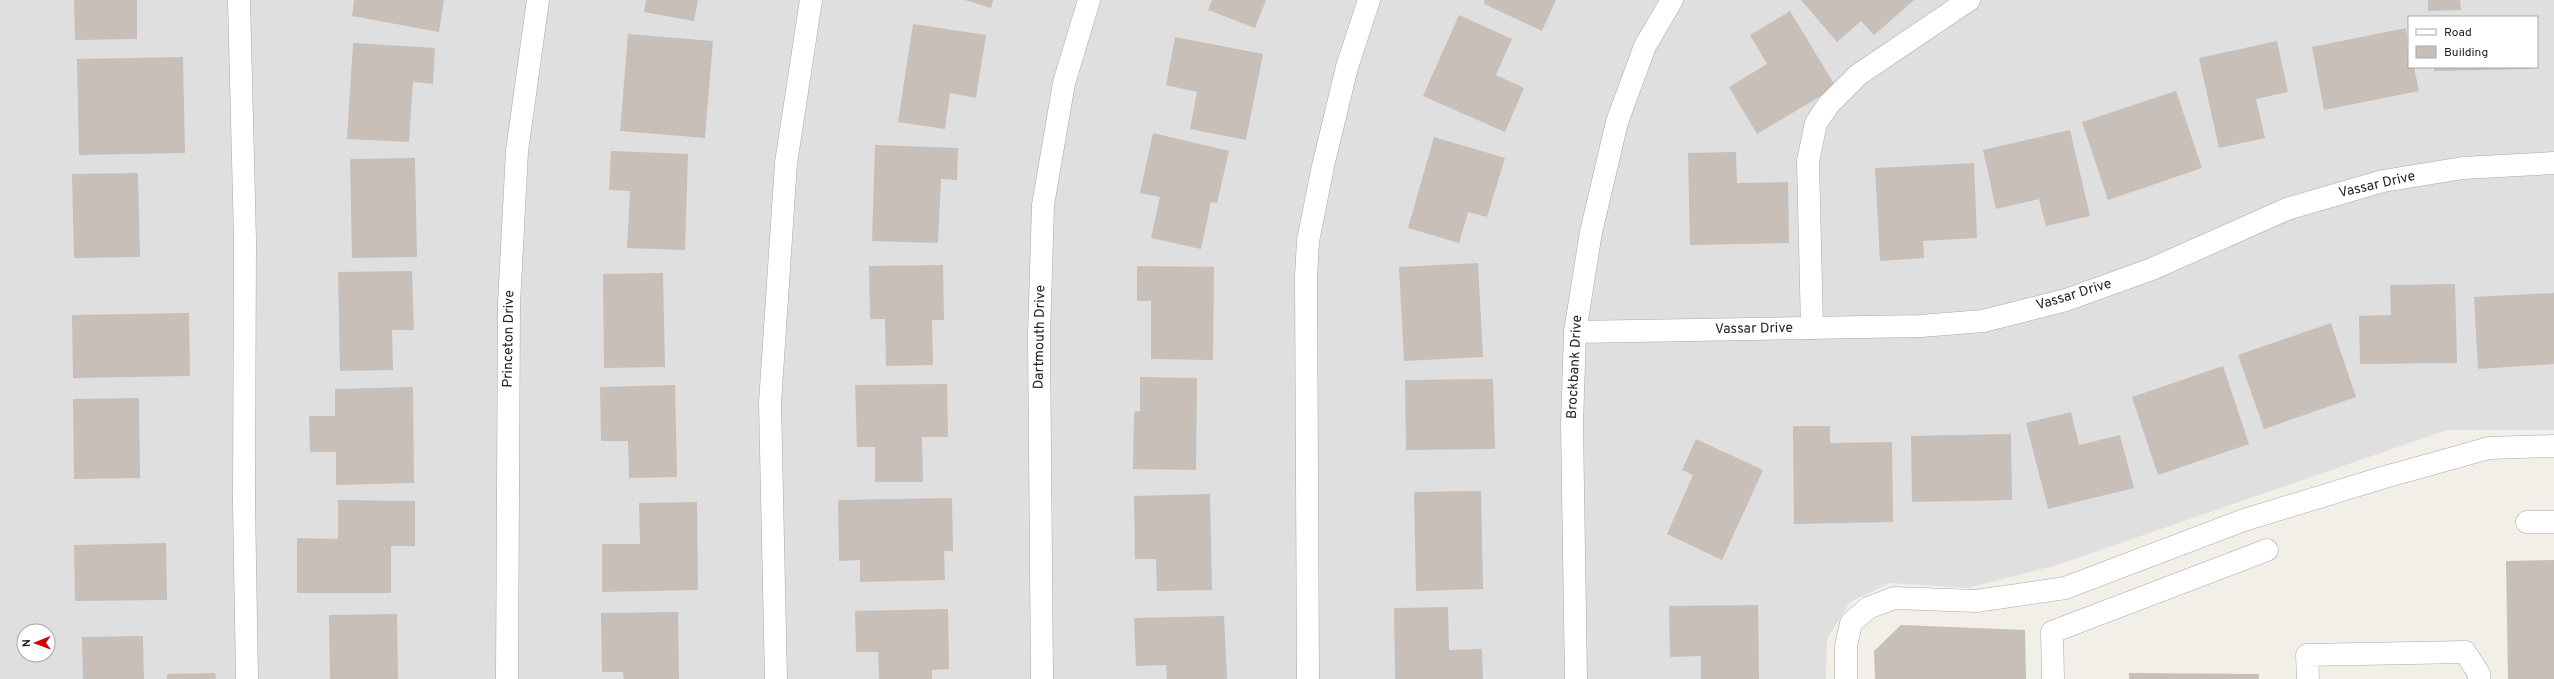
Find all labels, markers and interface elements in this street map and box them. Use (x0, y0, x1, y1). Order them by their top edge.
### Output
legend (2408, 16, 2538, 68)
text: Road (2444, 25, 2472, 41)
text: Building (2444, 45, 2488, 61)
street label: Vassar Drive (2337, 168, 2417, 202)
street label: Vassar Drive (2034, 275, 2114, 315)
street label: Dartmouth Drive (1031, 285, 1049, 389)
street label: Princeton Drive (500, 290, 518, 388)
street label: Brockbank Drive (1564, 315, 1586, 419)
street label: Vassar Drive (1715, 320, 1793, 338)
north arrow (16, 623, 56, 663)
text: N (20, 639, 34, 647)

